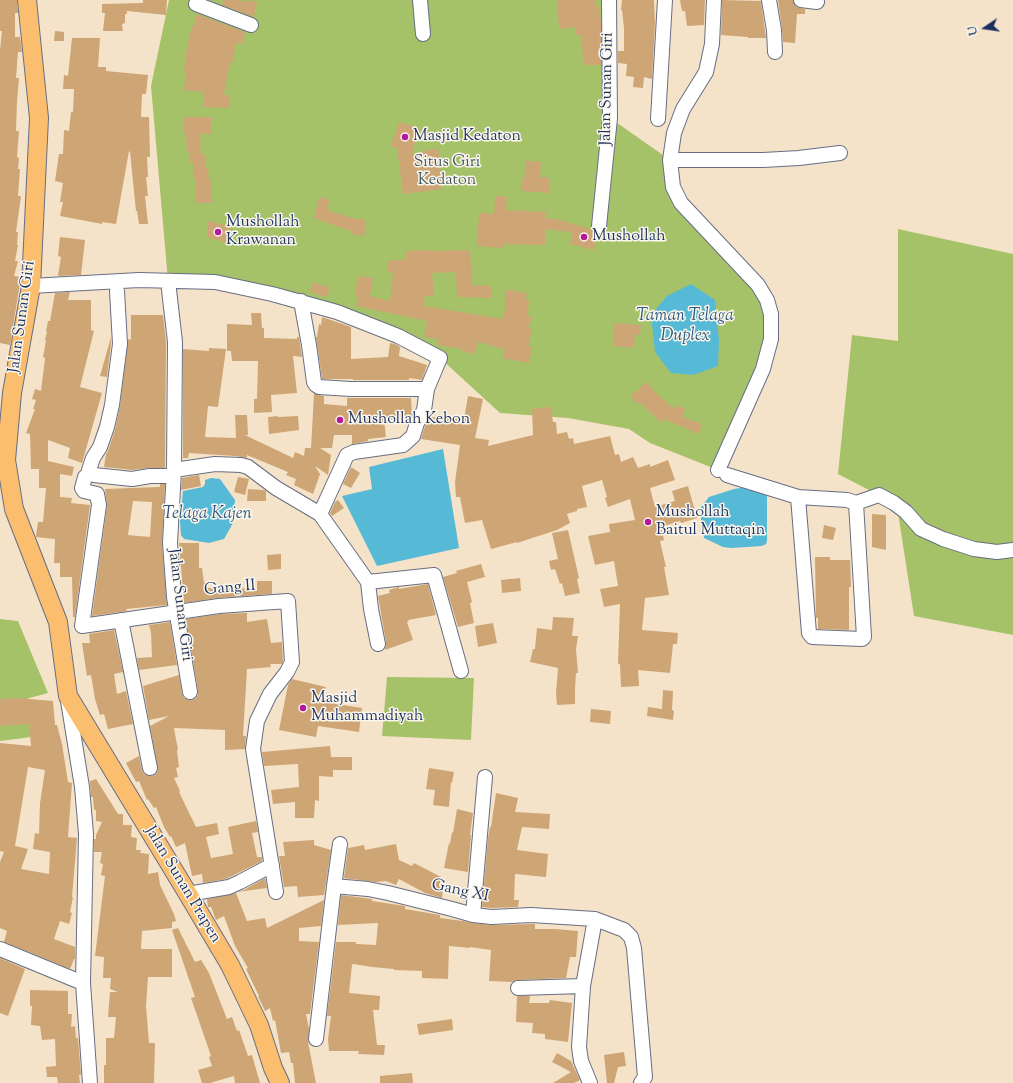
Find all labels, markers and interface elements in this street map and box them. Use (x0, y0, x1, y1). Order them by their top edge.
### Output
north arrow (965, 8, 1005, 48)
text: U (965, 25, 982, 37)
street label: Jalan Sunan Giri (597, 32, 619, 146)
place label: Masjid Kedaton (413, 127, 521, 147)
marker: Masjid Kedaton (400, 132, 410, 142)
park label: Situs Giri Kedaton (414, 153, 480, 191)
place label: Mushollah Krawanan (226, 213, 300, 251)
marker: Mushollah Krawanan (213, 227, 223, 237)
place label: Mushollah (592, 227, 666, 247)
marker: Mushollah (579, 232, 589, 242)
street label: Jalan Sunan Giri (6, 260, 40, 374)
water label: Taman Telaga Duplex (636, 307, 734, 347)
place label: Mushollah Kebon (348, 410, 470, 430)
marker: Mushollah Kebon (335, 415, 345, 425)
place label: Mushollah Baitul Muttaqin (656, 503, 765, 541)
water label: Telaga Kajen (162, 505, 252, 525)
marker: Mushollah Baitul Muttaqin (643, 517, 653, 527)
street label: Jalan Sunan Giri (163, 548, 195, 662)
street label: Gang II (204, 577, 256, 601)
place label: Masjid Muhammadiyah (311, 689, 423, 727)
marker: Masjid Muhammadiyah (298, 703, 308, 713)
street label: Jalan Sunan Prapen (140, 823, 224, 947)
street label: Gang XI (430, 877, 490, 907)

